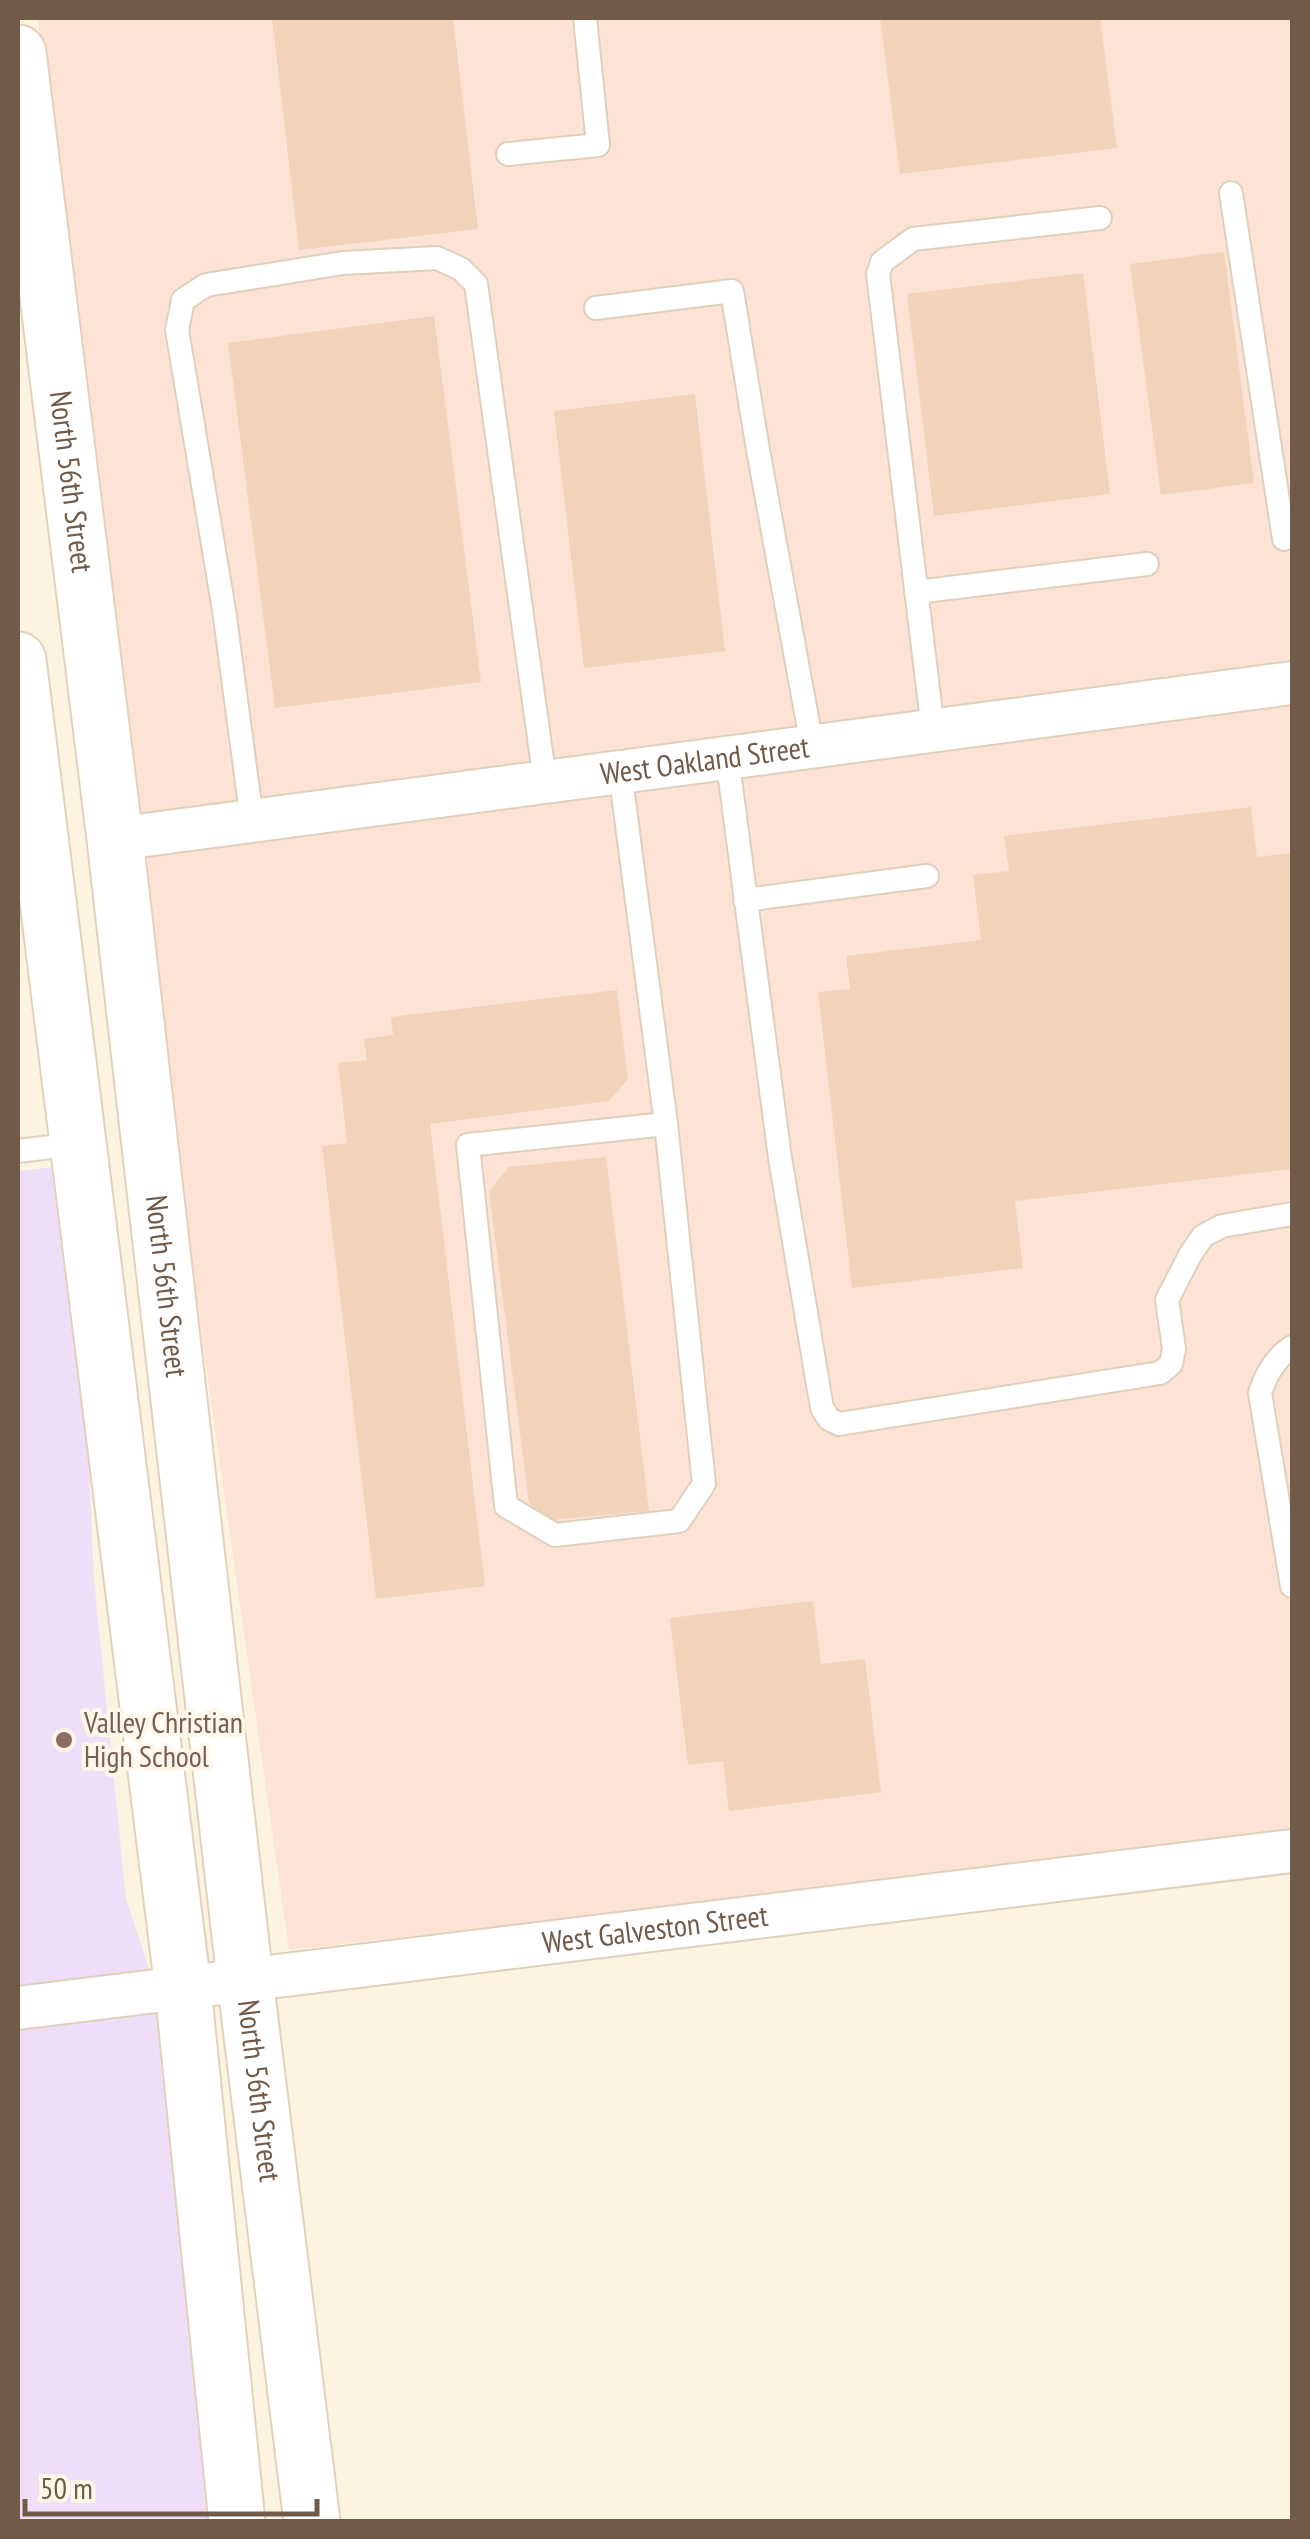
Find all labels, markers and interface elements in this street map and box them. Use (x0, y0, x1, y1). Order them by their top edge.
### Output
street label: North 56th Street (42, 388, 103, 575)
street label: West Oakland Street (598, 726, 812, 792)
street label: North 56th Street (138, 1193, 197, 1380)
place label: Valley Christian High School (83, 1702, 243, 1775)
marker: Valley Christian High School (53, 1729, 75, 1751)
street label: West Galveston Street (540, 1895, 771, 1961)
street label: North 56th Street (230, 1997, 291, 2184)
scale bar (25, 2454, 318, 2516)
text: 50 m (40, 2468, 93, 2507)

